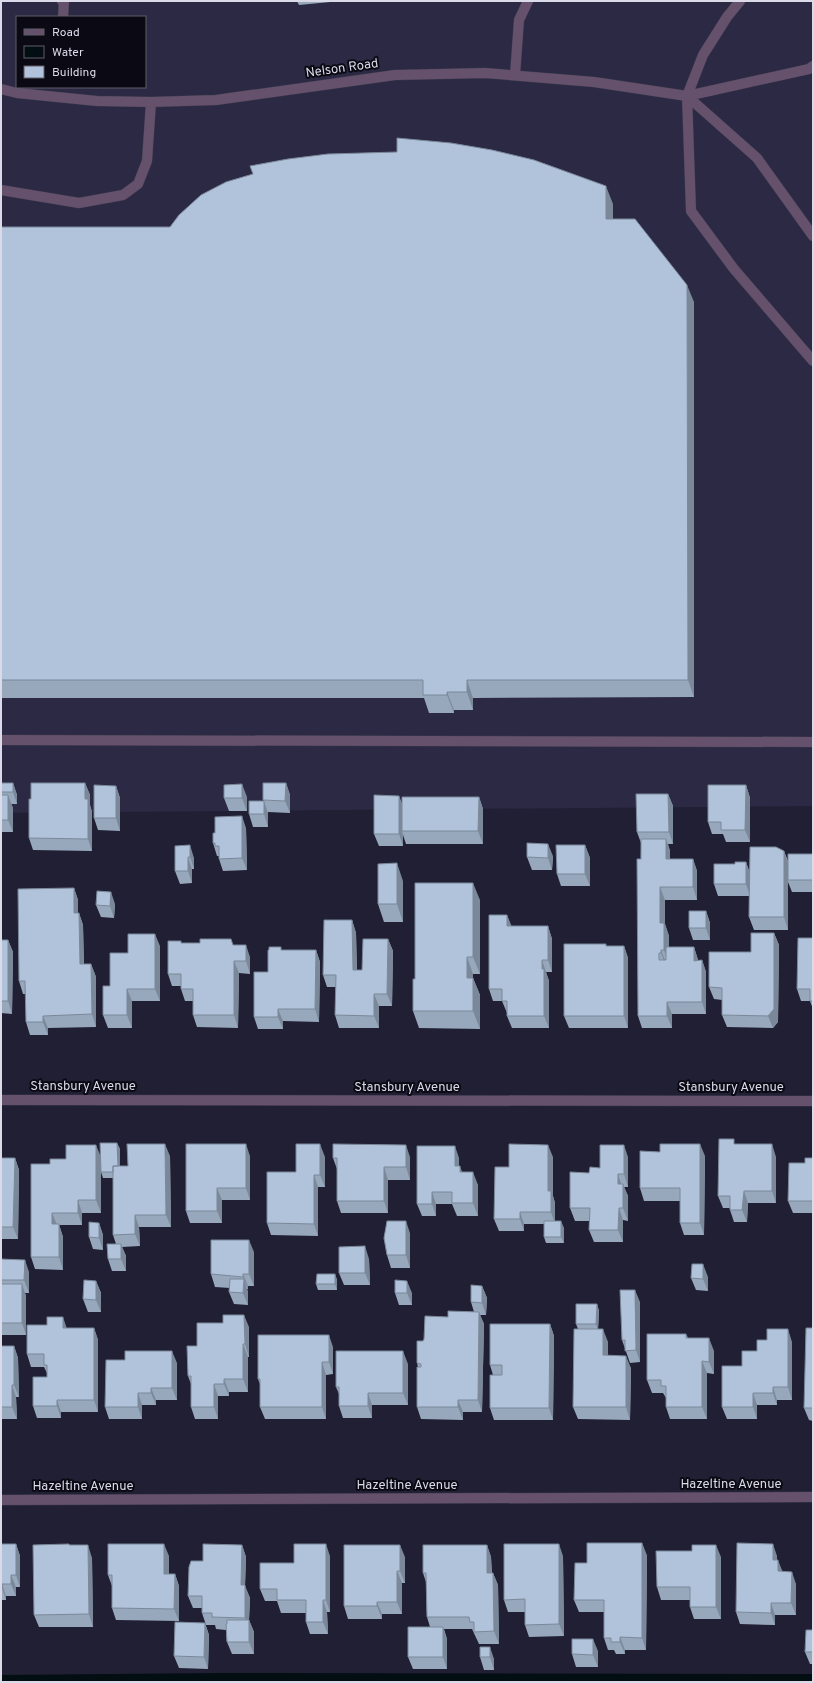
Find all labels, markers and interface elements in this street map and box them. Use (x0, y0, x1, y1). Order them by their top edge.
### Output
legend (16, 16, 146, 88)
text: Road (52, 25, 80, 41)
text: Water (52, 45, 84, 61)
street label: Nelson Road (305, 56, 379, 82)
text: Building (52, 65, 96, 81)
street label: Stansbury Avenue (30, 1079, 136, 1095)
street label: Stansbury Avenue (354, 1080, 460, 1096)
street label: Stansbury Avenue (678, 1080, 784, 1096)
street label: Hazeltine Avenue (681, 1477, 781, 1493)
street label: Hazeltine Avenue (357, 1478, 457, 1494)
street label: Hazeltine Avenue (33, 1479, 133, 1495)

